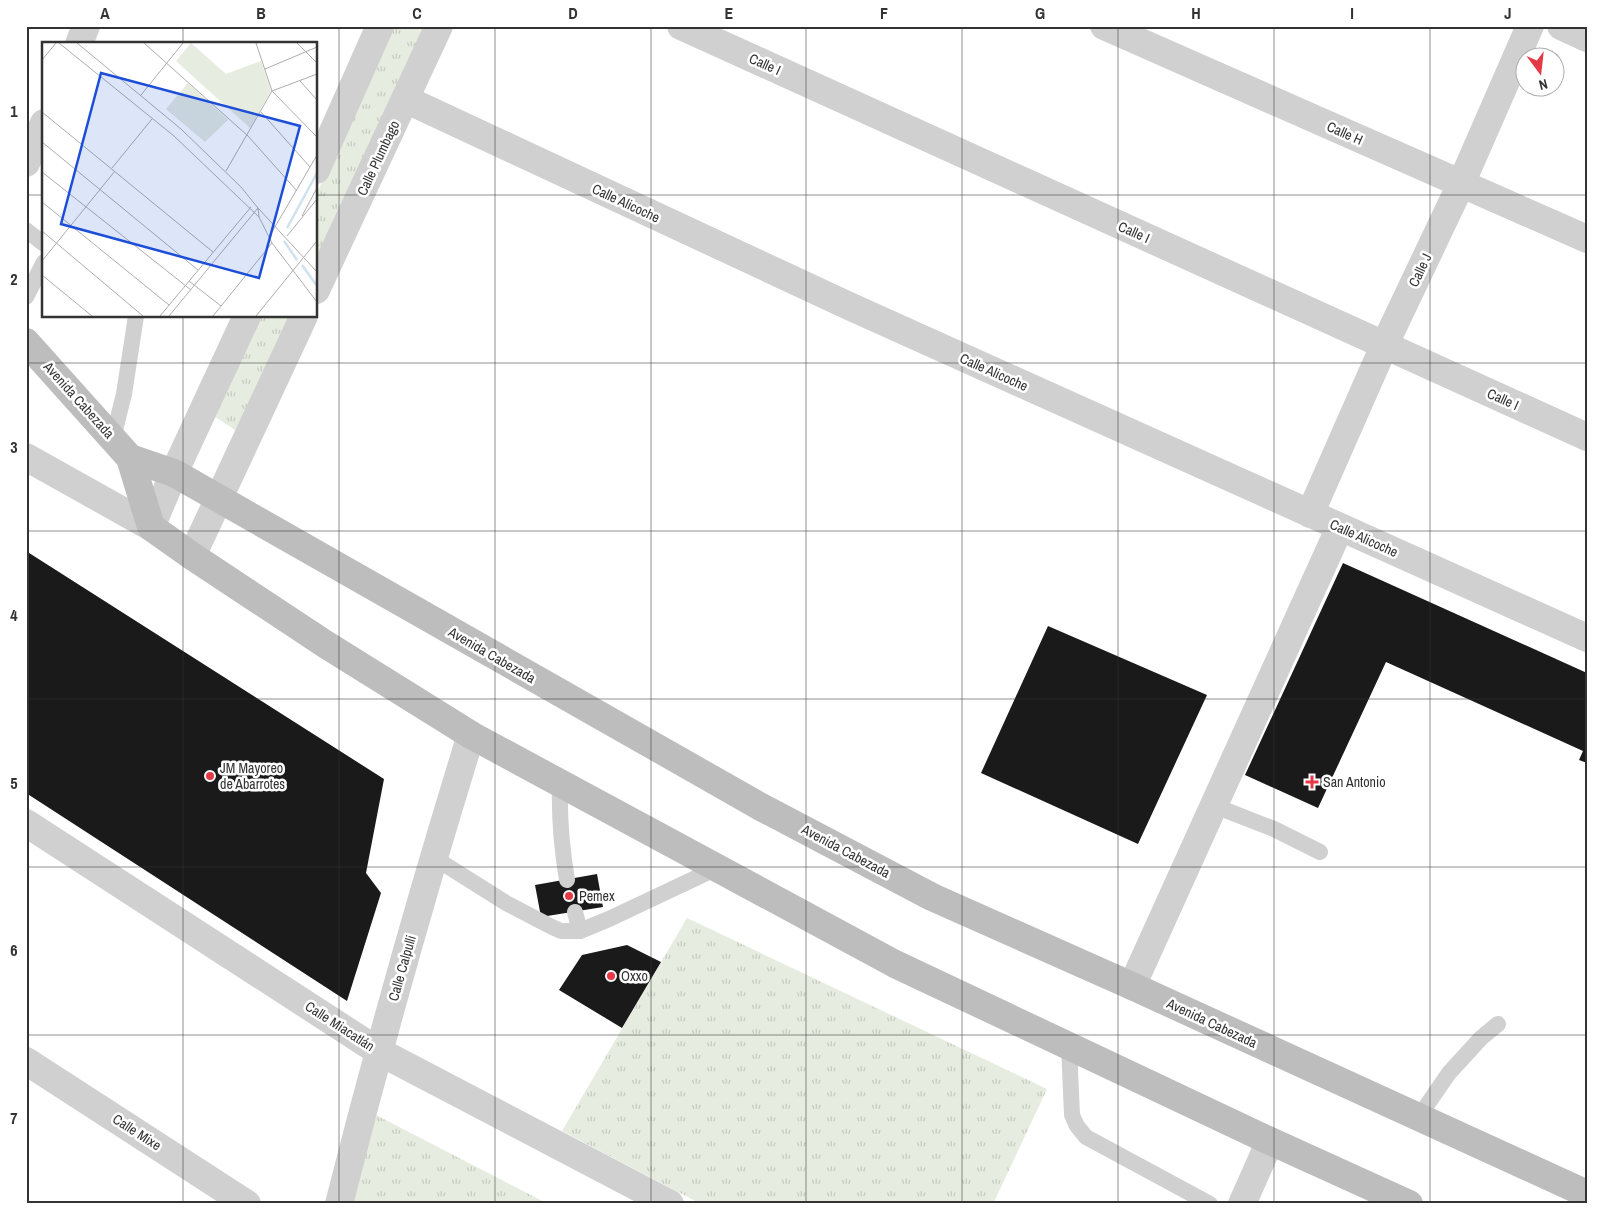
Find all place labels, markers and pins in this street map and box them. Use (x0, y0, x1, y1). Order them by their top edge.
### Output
place label: JM Mayoreo de Abarrotes (220, 759, 285, 793)
marker: JM Mayoreo de Abarrotes (204, 770, 216, 782)
place label: San Antonio (1323, 773, 1386, 791)
marker: San Antonio (1305, 775, 1319, 789)
place label: Pemex (579, 887, 615, 905)
marker: Pemex (563, 890, 575, 902)
place label: Oxxo (621, 967, 648, 985)
marker: Oxxo (605, 970, 617, 982)

